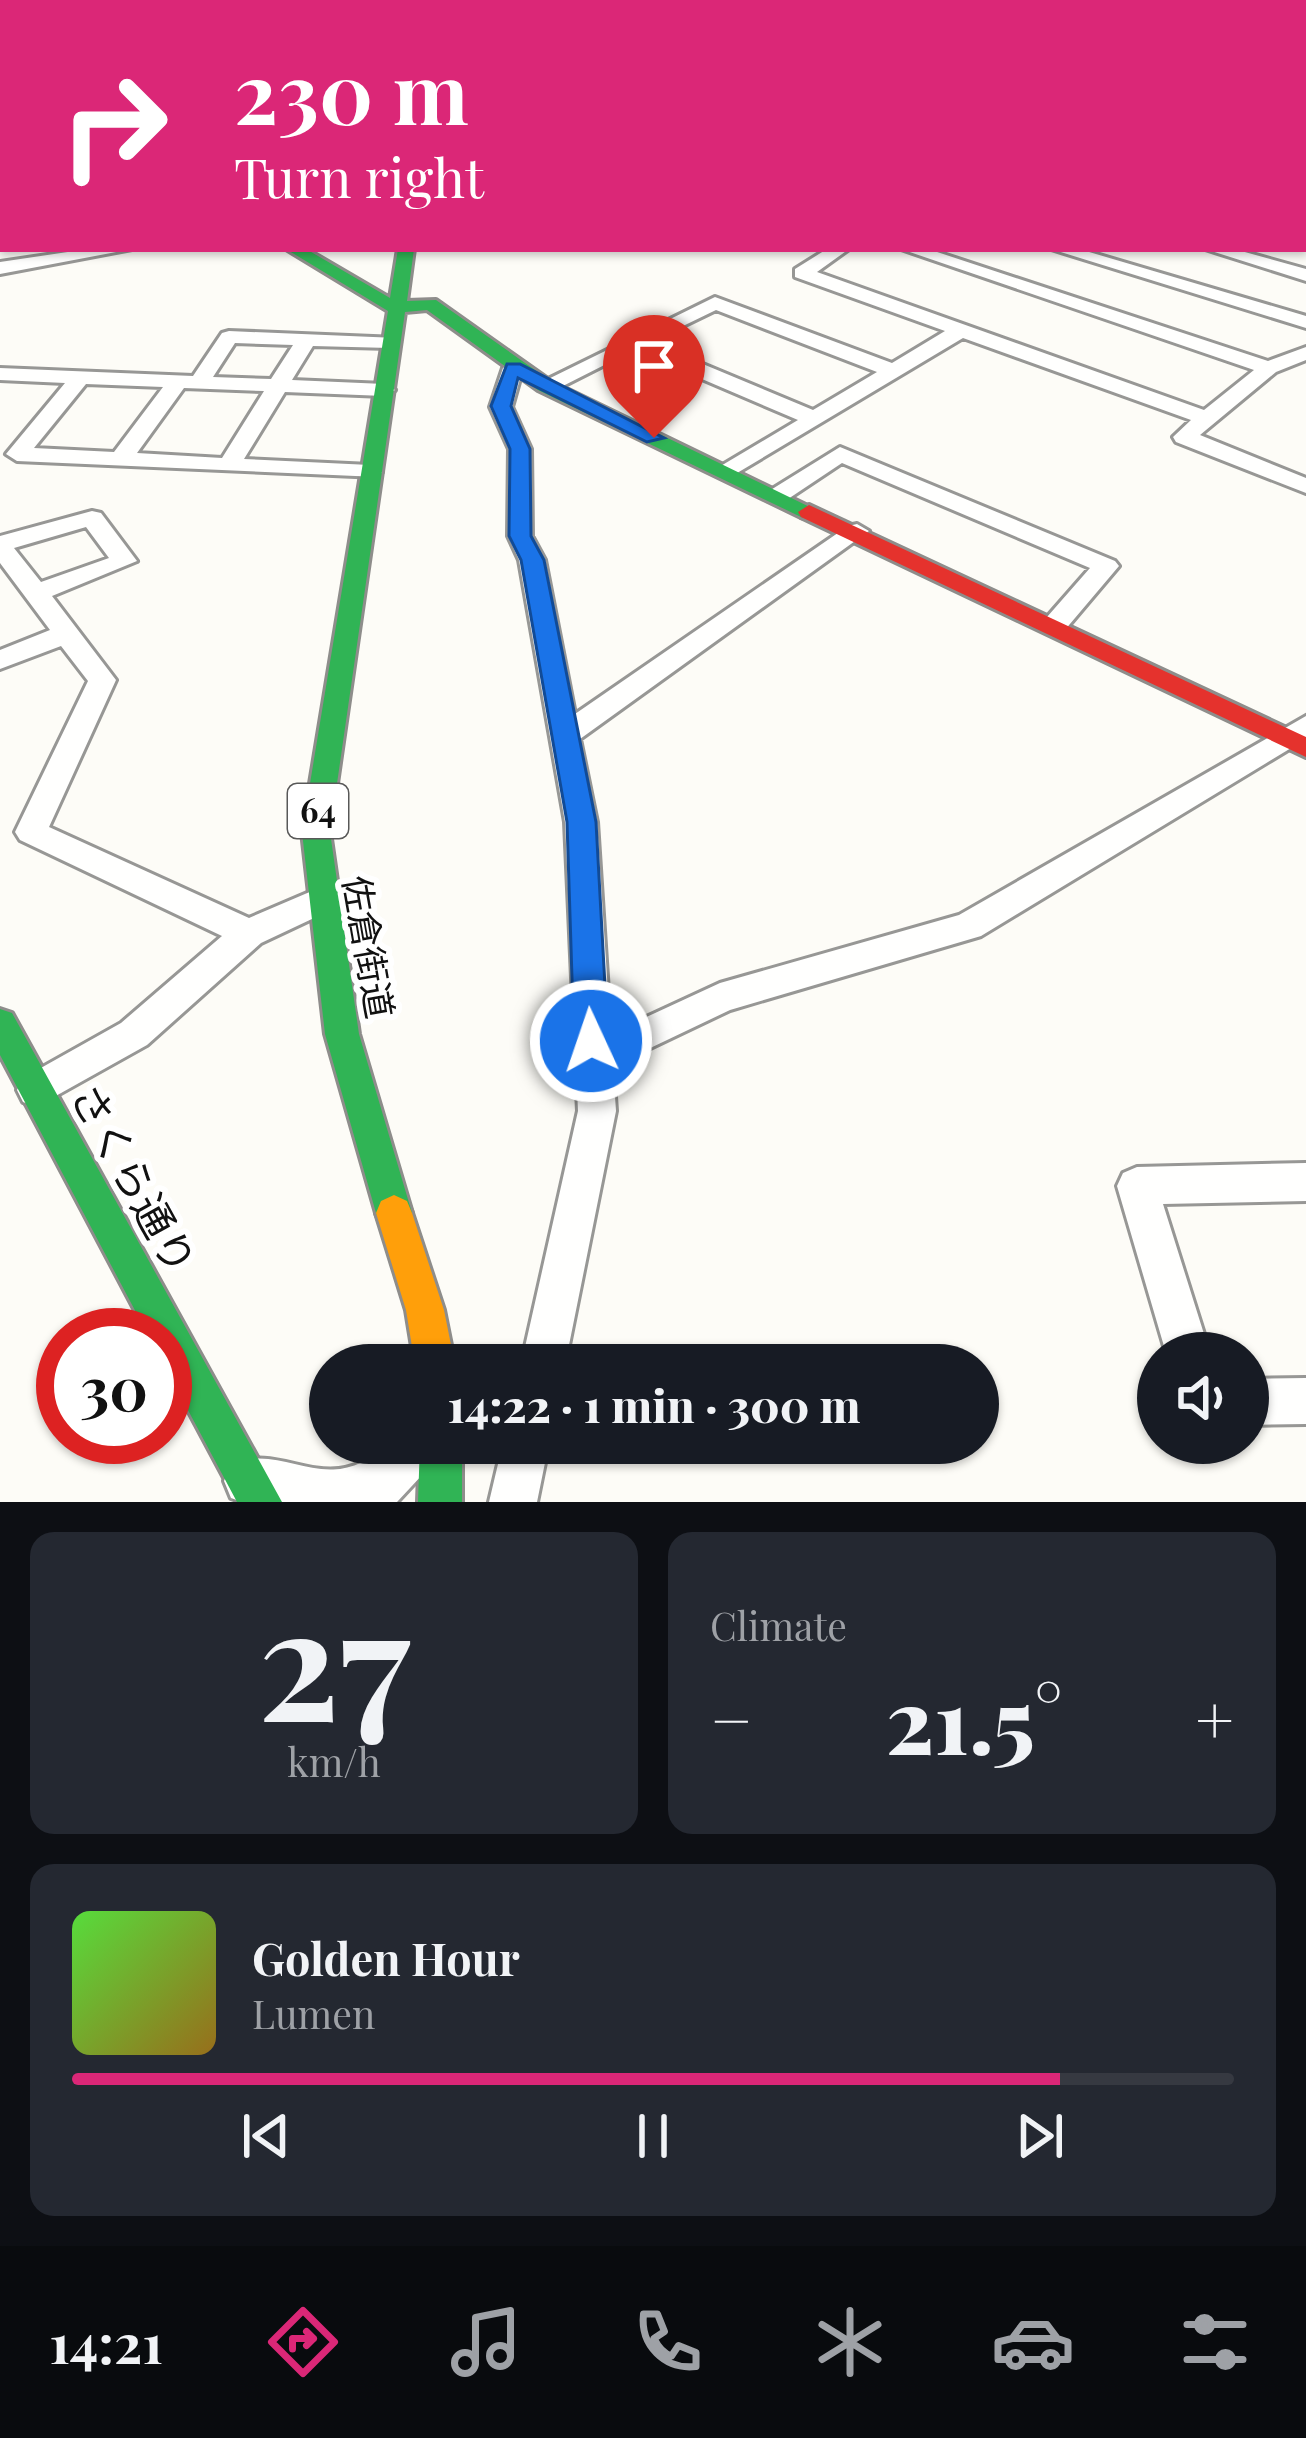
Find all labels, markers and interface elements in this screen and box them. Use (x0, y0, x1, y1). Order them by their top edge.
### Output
text: 230 m (234, 34, 469, 146)
icon: right (36, 48, 192, 204)
text: Turn right (234, 141, 484, 213)
pin (603, 315, 705, 438)
icon: arrive (621, 333, 687, 399)
road number: 64 (288, 784, 348, 838)
street label: 佐倉街道 (334, 872, 406, 1022)
position arrow (528, 978, 654, 1104)
street label: さくら通り (59, 1073, 210, 1283)
speed limit sign: 30 (36, 1308, 192, 1464)
map controls (1137, 1332, 1269, 1464)
button: sound (1137, 1332, 1269, 1464)
text: 14:22 · 1 min · 300 m (447, 1374, 861, 1434)
text: 27 (258, 1553, 410, 1761)
text: Climate (710, 1599, 847, 1651)
text: 21.5° (886, 1658, 1062, 1778)
text: − (710, 1674, 753, 1762)
text: + (1195, 1674, 1234, 1762)
text: km/h (287, 1735, 381, 1787)
text: Golden Hour (252, 1927, 520, 1987)
text: Lumen (252, 1987, 375, 2039)
icon: previous (233, 2103, 299, 2169)
icon: pause (620, 2103, 686, 2169)
icon: next (1007, 2103, 1073, 2169)
icon: directions (261, 2300, 345, 2384)
icon: music (444, 2300, 528, 2384)
icon: phone (626, 2300, 710, 2384)
icon: climate (808, 2300, 892, 2384)
icon: car (991, 2300, 1075, 2384)
icon: filters (1173, 2300, 1257, 2384)
text: 14:21 (49, 2306, 163, 2378)

